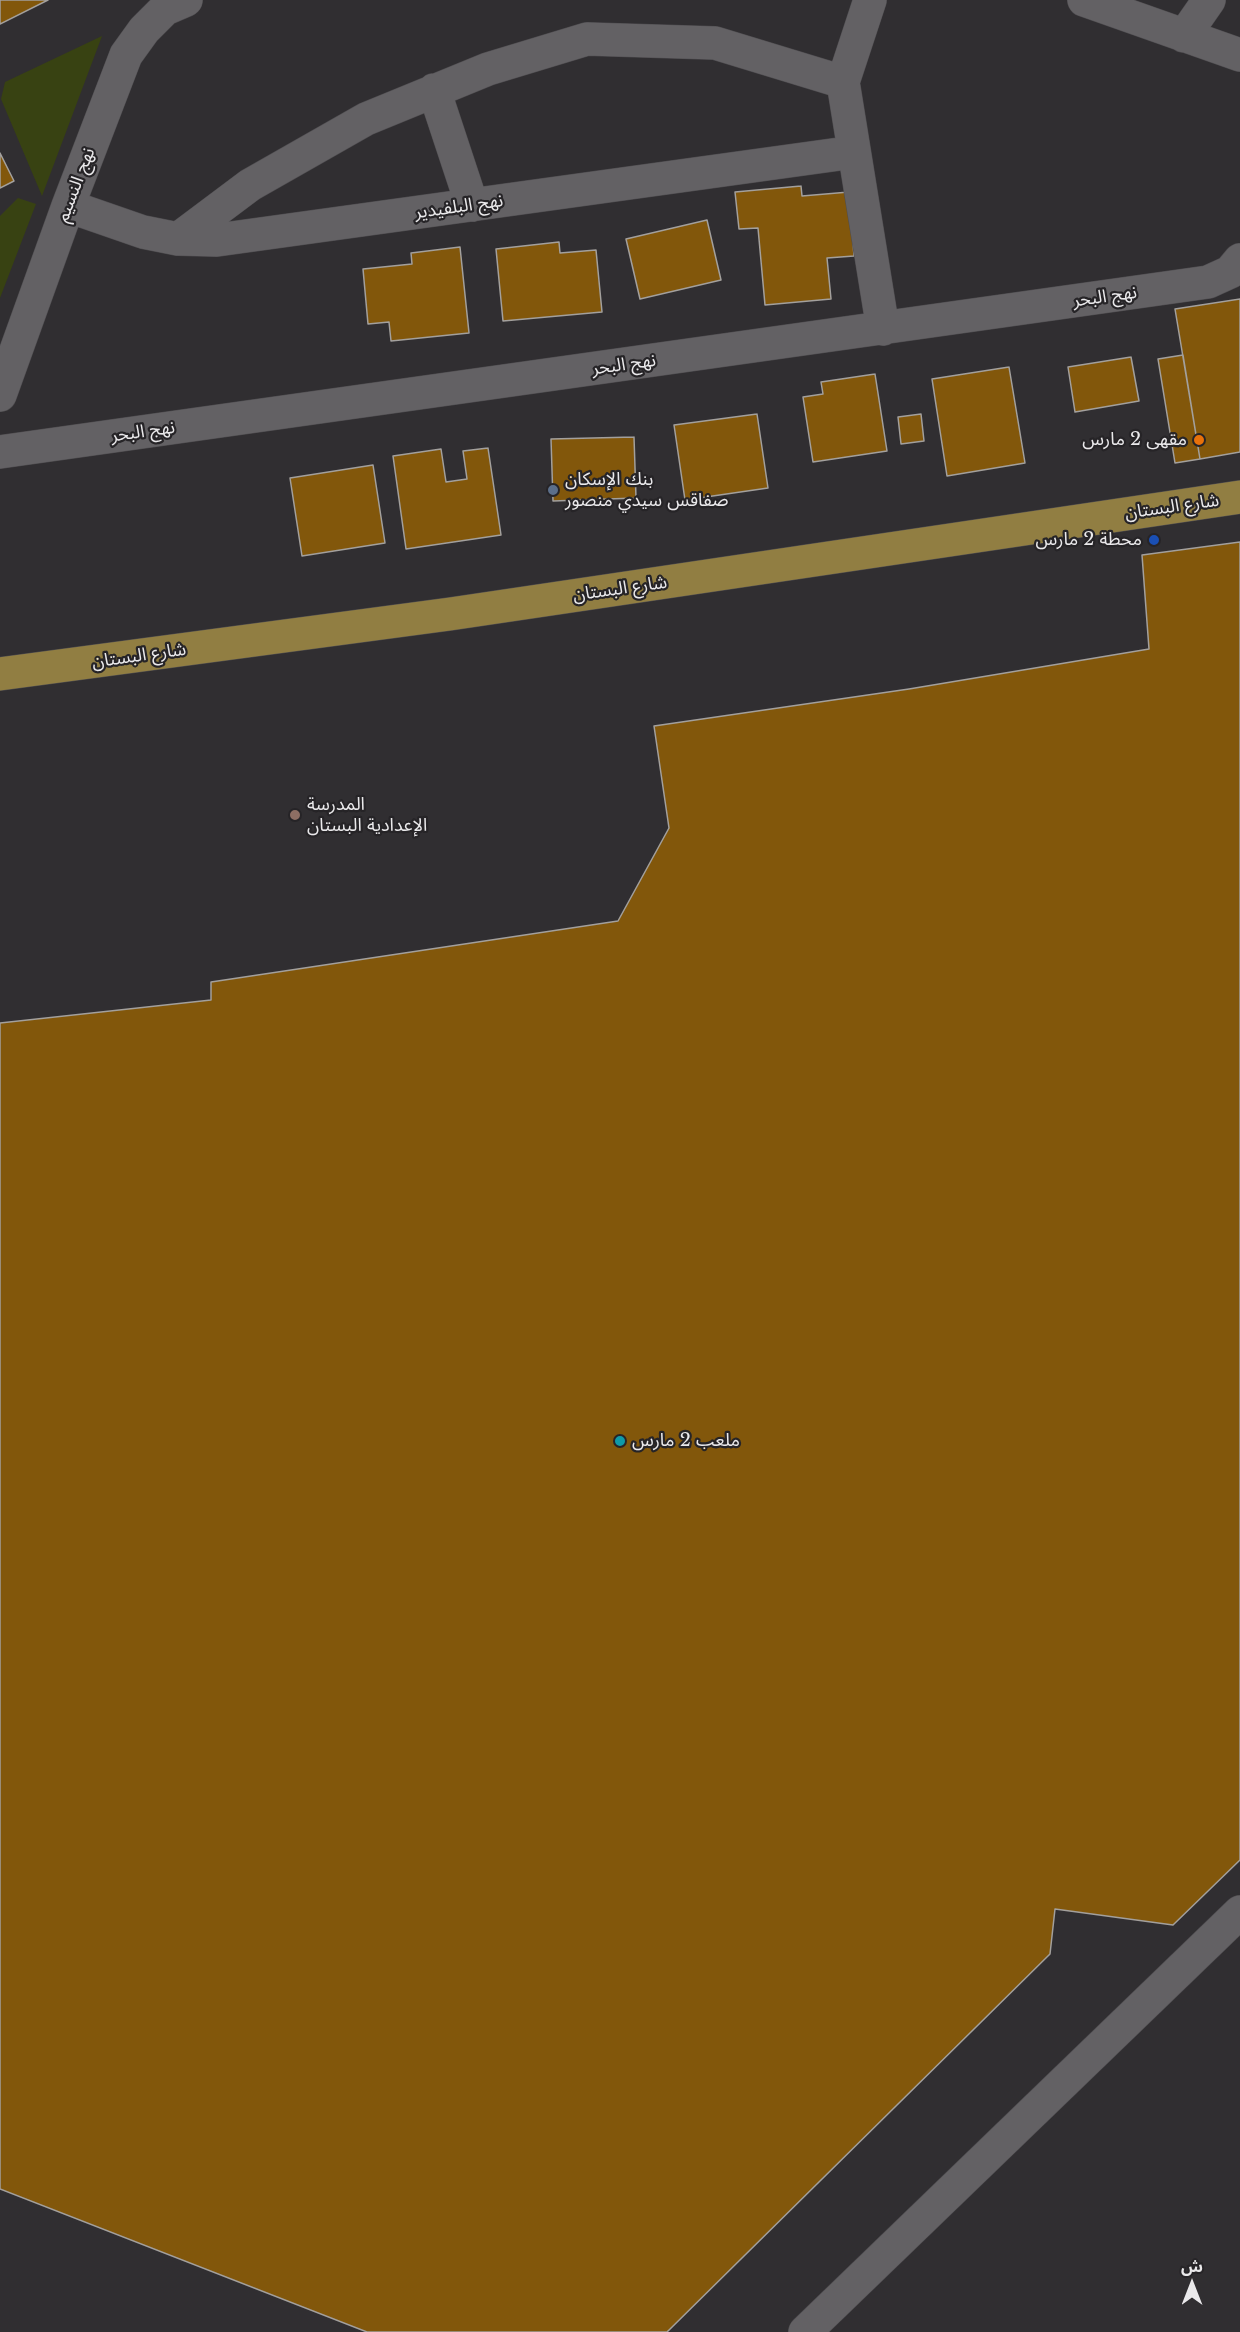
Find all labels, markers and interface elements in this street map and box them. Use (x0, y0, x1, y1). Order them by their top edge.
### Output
street label: نهج النسيم (52, 145, 100, 225)
street label: نهج البلفيدير (413, 190, 505, 224)
street label: نهج البحر (1072, 282, 1138, 312)
street label: نهج البحر (591, 350, 657, 380)
street label: نهج البحر (110, 417, 176, 447)
place label: مقهى 2 مارس (1082, 429, 1187, 451)
marker: مقهى 2 مارس (1192, 433, 1206, 447)
place label: بنك الإسكان صفاقس سيدي منصور (565, 469, 729, 512)
marker: بنك الإسكان صفاقس سيدي منصور (546, 483, 560, 497)
street label: شارع البستان (1123, 490, 1221, 524)
place label: محطة 2 مارس (1036, 529, 1142, 551)
marker: محطة 2 مارس (1147, 533, 1161, 547)
street label: شارع البستان (571, 572, 669, 606)
street label: شارع البستان (90, 639, 188, 673)
place label: المدرسة الإعدادية البستان (307, 794, 427, 836)
marker: المدرسة الإعدادية البستان (288, 808, 302, 822)
place label: ملعب 2 مارس (632, 1430, 740, 1452)
marker: ملعب 2 مارس (613, 1434, 627, 1448)
north arrow (1162, 2254, 1222, 2314)
text: ش (1181, 2256, 1203, 2276)

